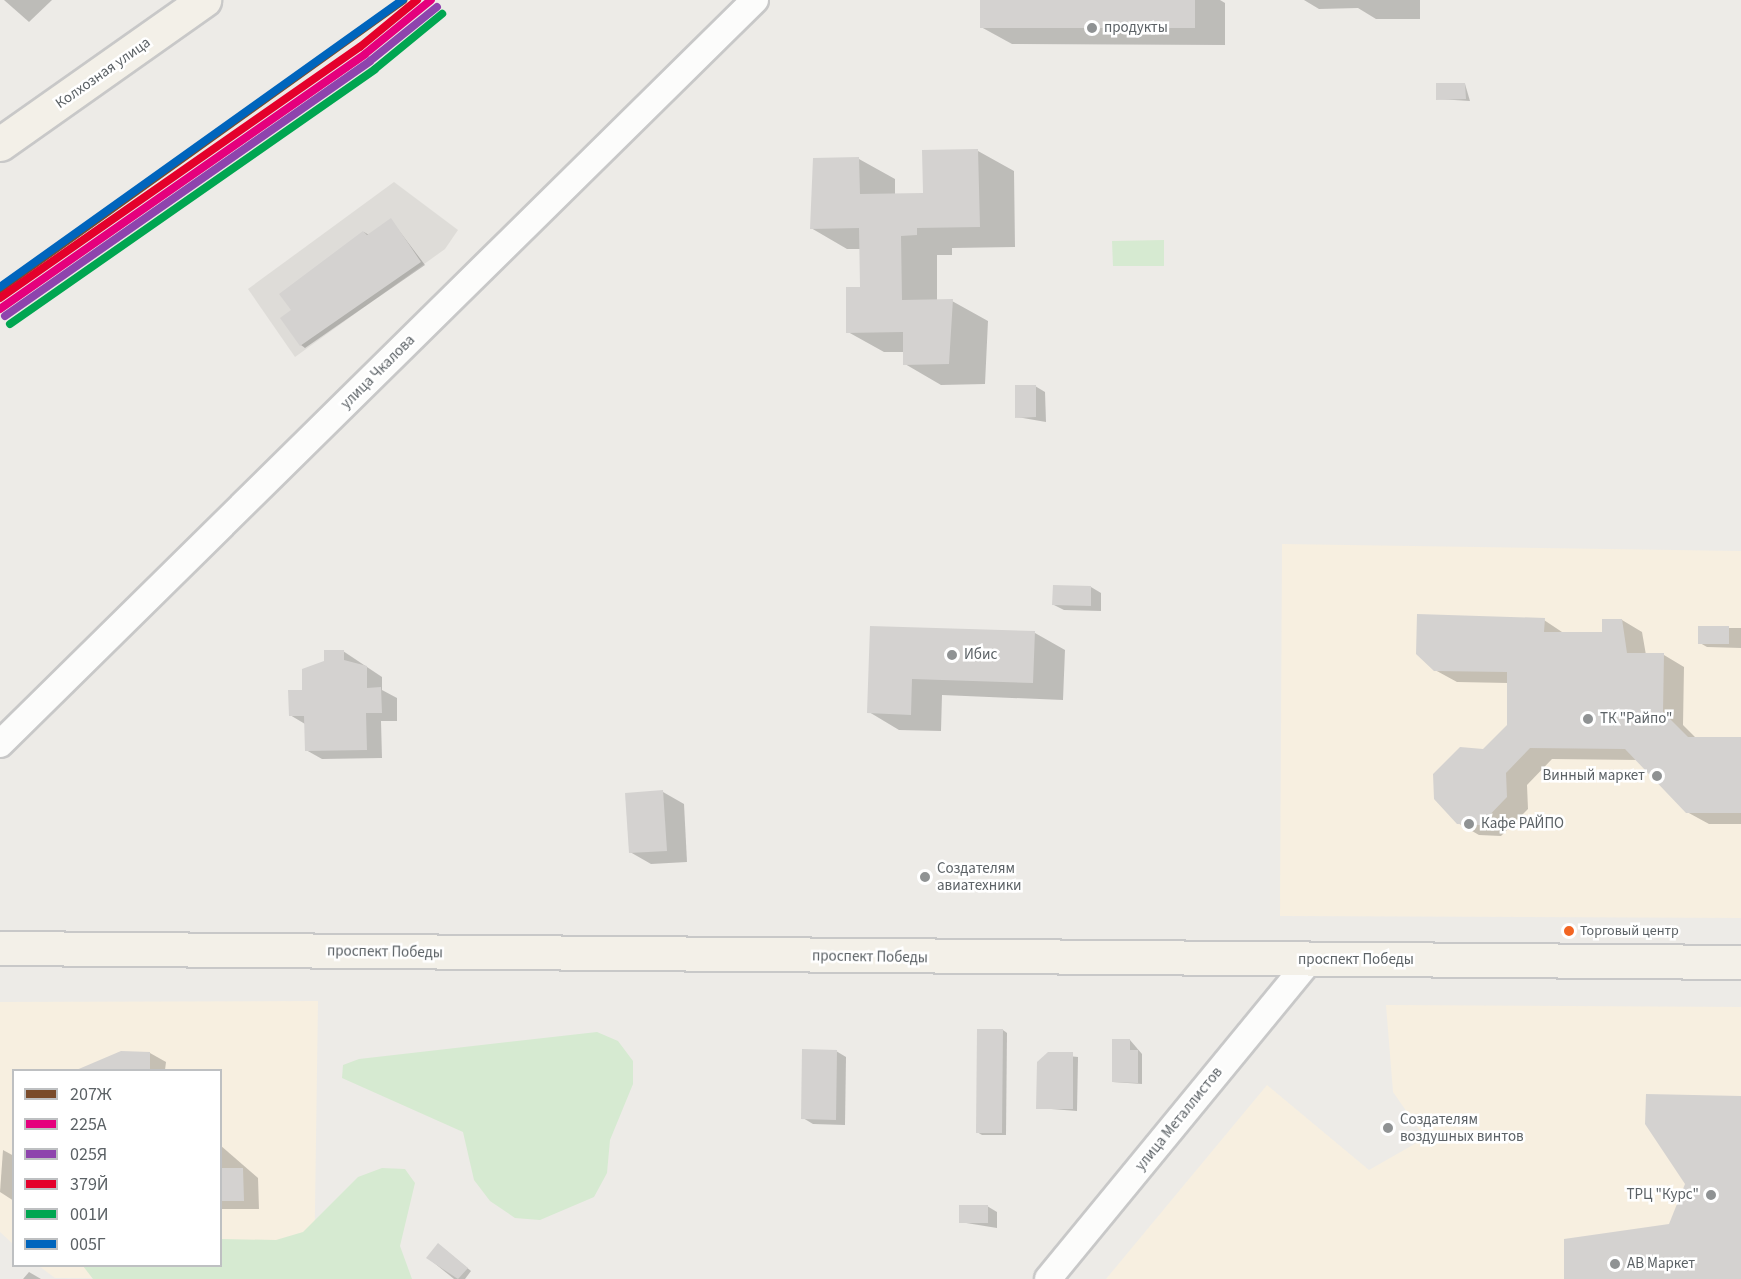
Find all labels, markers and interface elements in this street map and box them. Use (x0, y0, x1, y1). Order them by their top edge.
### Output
place label: продукты (1104, 19, 1168, 37)
marker: продукты (1085, 21, 1099, 35)
street label: Колхозная улица (52, 34, 154, 112)
street label: улица Чкалова (337, 331, 419, 413)
place label: Ибис (964, 646, 997, 664)
marker: Ибис (945, 648, 959, 662)
place label: ТК "Райпо" (1600, 710, 1672, 728)
marker: ТК "Райпо" (1581, 712, 1595, 726)
place label: Винный маркет (1543, 767, 1645, 785)
marker: Винный маркет (1650, 769, 1664, 783)
place label: Кафе РАЙПО (1481, 815, 1564, 833)
marker: Кафе РАЙПО (1462, 817, 1476, 831)
place label: Создателям авиатехники (937, 859, 1022, 894)
marker: Создателям авиатехники (918, 870, 932, 884)
place label: Торговый центр (1580, 923, 1679, 939)
marker: Торговый центр (1563, 925, 1575, 937)
street label: проспект Победы (327, 942, 443, 962)
street label: проспект Победы (812, 947, 928, 967)
street label: проспект Победы (1298, 951, 1414, 969)
street label: улица Металлистов (1132, 1064, 1226, 1174)
legend (12, 1069, 222, 1267)
text: 207Ж (70, 1082, 112, 1107)
place label: Создателям воздушных винтов (1400, 1110, 1524, 1145)
text: 225А (70, 1112, 107, 1137)
marker: Создателям воздушных винтов (1381, 1121, 1395, 1135)
text: 025Я (70, 1142, 107, 1167)
text: 379Й (70, 1172, 109, 1197)
place label: ТРЦ "Курс" (1626, 1186, 1699, 1204)
marker: ТРЦ "Курс" (1704, 1188, 1718, 1202)
text: 001И (70, 1202, 109, 1227)
text: 005Г (70, 1232, 106, 1257)
place label: АВ Маркет (1627, 1255, 1695, 1273)
marker: АВ Маркет (1608, 1257, 1622, 1271)

